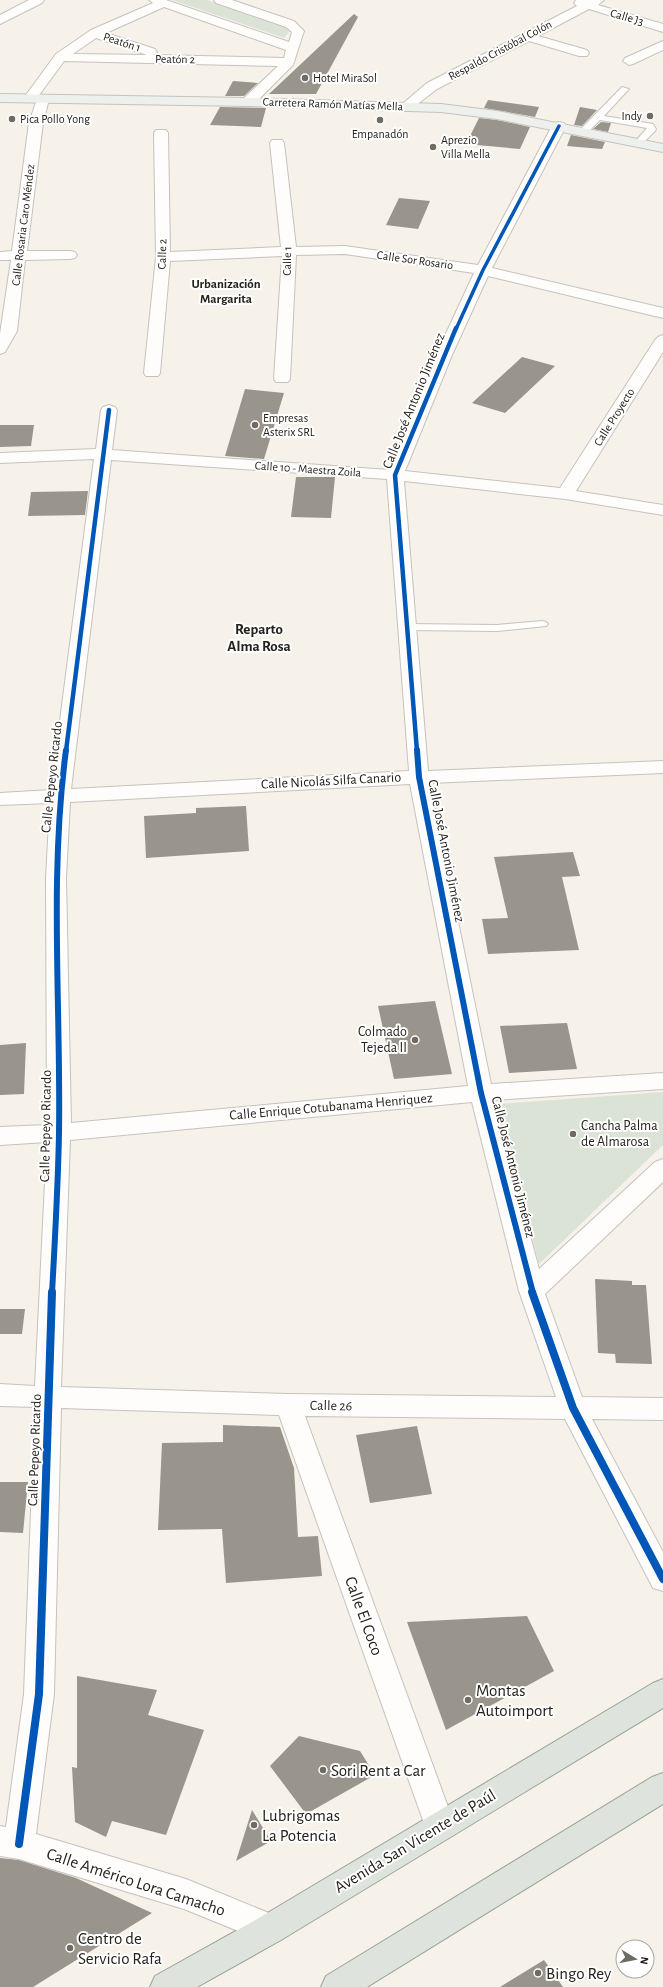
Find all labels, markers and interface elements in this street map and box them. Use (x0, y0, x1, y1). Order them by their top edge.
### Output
street label: Calle J3 (609, 7, 645, 27)
street label: Respaldo Cristóbal Colón (446, 18, 554, 82)
street label: Peatón 1 (102, 30, 142, 54)
street label: Peatón 2 (155, 53, 196, 65)
place label: Hotel MiraSol (313, 72, 377, 84)
marker: Hotel MiraSol (300, 73, 310, 83)
street label: Carretera Ramón Matías Mella (263, 96, 404, 112)
place label: Indy (621, 110, 642, 123)
marker: Indy (645, 111, 655, 121)
place label: Pica Pollo Yong (20, 113, 90, 125)
marker: Pica Pollo Yong (7, 114, 17, 124)
marker: Empanadón (375, 115, 385, 125)
place label: Empanadón (352, 128, 408, 140)
place label: Aprezio Villa Mella (441, 134, 491, 160)
marker: Aprezio Villa Mella (428, 142, 438, 152)
street label: Calle Rosaria Caro Méndez (10, 163, 36, 287)
street label: Calle 2 (155, 238, 169, 270)
street label: Calle 1 (281, 246, 293, 276)
street label: Calle Sor Rosario (376, 249, 454, 271)
district label: Urbanización Margarita (191, 278, 261, 306)
street label: Calle José Antonio Jiménez (380, 331, 448, 471)
street label: Calle Proyecto (592, 386, 637, 449)
place label: Empresas Asterix SRL (263, 412, 315, 438)
marker: Empresas Asterix SRL (250, 420, 260, 430)
street label: Calle 10 - Maestra Zoila (254, 459, 362, 479)
district label: Reparto Alma Rosa (227, 622, 291, 654)
street label: Calle Pepeyo Ricardo (39, 720, 65, 834)
street label: Calle Nicolás Silfa Canario (261, 770, 402, 792)
street label: Calle José Antonio Jiménez (425, 778, 467, 924)
place label: Colmado Tejeda II (358, 1025, 407, 1055)
marker: Colmado Tejeda II (410, 1035, 420, 1045)
street label: Calle Pepeyo Ricardo (38, 1070, 54, 1182)
street label: Calle Enrique Cotubanama Henriquez (229, 1091, 433, 1123)
street label: Calle José Antonio Jiménez (489, 1095, 537, 1239)
place label: Cancha Palma de Almarosa (581, 1119, 658, 1149)
marker: Cancha Palma de Almarosa (568, 1129, 578, 1139)
street label: Calle Pepeyo Ricardo (26, 1393, 44, 1506)
street label: Calle 26 (310, 1399, 352, 1413)
street label: Calle El Coco (342, 1574, 386, 1658)
place label: Montas Autoimport (476, 1682, 554, 1719)
marker: Montas Autoimport (463, 1695, 473, 1705)
place label: Sori Rent a Car (331, 1762, 426, 1779)
marker: Sori Rent a Car (318, 1765, 328, 1775)
street label: Avenida San Vicente de Paúl (331, 1786, 499, 1896)
place label: Lubrigomas La Potencia (262, 1807, 340, 1844)
marker: Lubrigomas La Potencia (249, 1820, 259, 1830)
street label: Calle Américo Lora Camacho (45, 1845, 227, 1919)
place label: Centro de Servicio Rafa (78, 1930, 162, 1967)
north arrow (615, 1939, 655, 1979)
marker: Centro de Servicio Rafa (65, 1943, 75, 1953)
text: N (638, 1956, 650, 1965)
place label: Bingo Rey (546, 1965, 612, 1983)
marker: Bingo Rey (533, 1968, 543, 1978)

